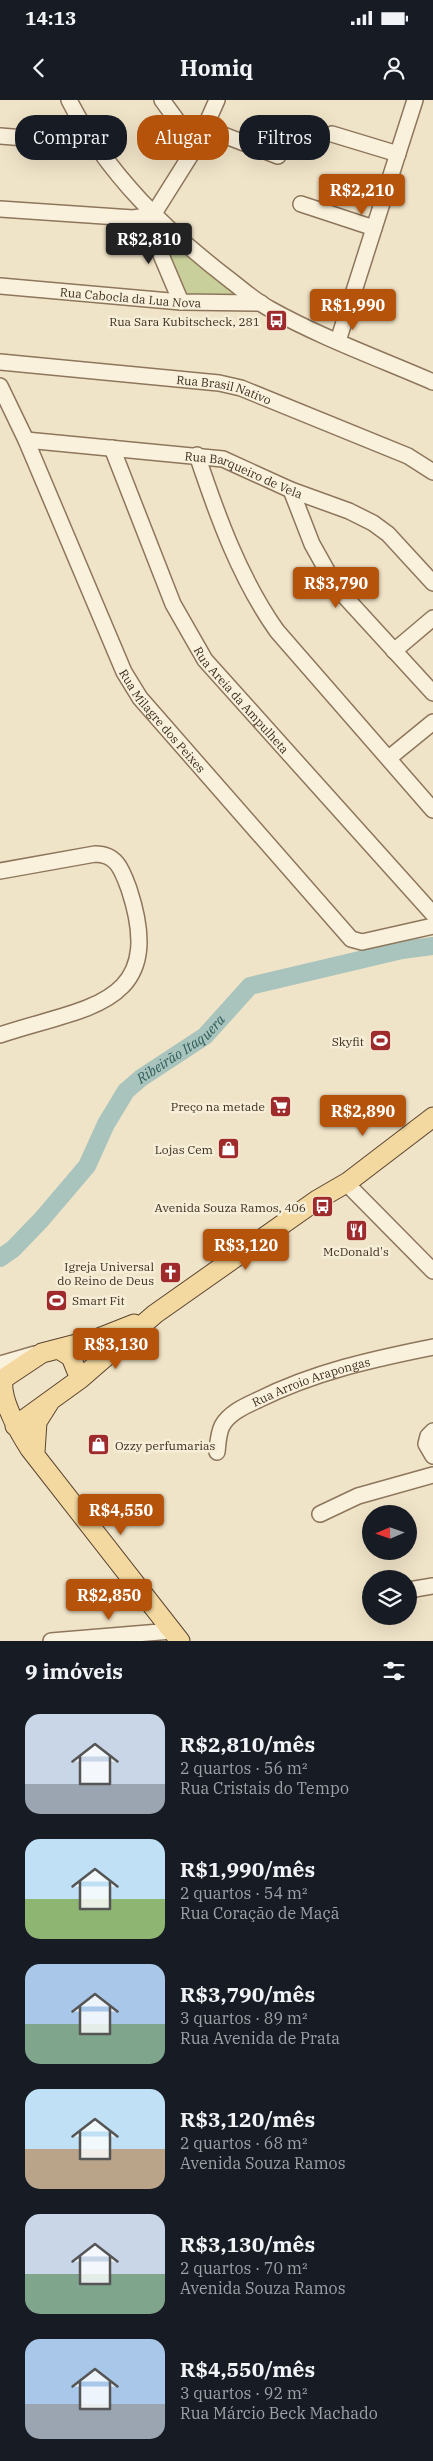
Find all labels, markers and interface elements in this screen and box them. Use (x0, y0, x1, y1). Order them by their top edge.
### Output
text: 14:13 (25, 6, 76, 30)
text: Homiq (180, 53, 253, 82)
icon: back (25, 54, 53, 82)
icon: person (380, 54, 408, 82)
chip: Comprar (15, 115, 127, 160)
chip: Alugar (137, 115, 229, 160)
chip: Filtros (239, 115, 330, 160)
pin: R$2,210 (316, 174, 408, 216)
text: R$2,210 (330, 180, 394, 200)
pin: R$2,810 (103, 222, 195, 265)
text: R$2,810 (117, 229, 181, 249)
street label: Rua Cabocla da Lua Nova (59, 284, 202, 310)
pin: R$1,990 (307, 288, 399, 331)
text: R$1,990 (321, 295, 385, 315)
bus stop icon: Rua Sara Kubitscheck, 281 (264, 309, 288, 333)
place label: Rua Sara Kubitscheck, 281 (109, 314, 260, 329)
street label: Rua Brasil Nativo (176, 371, 274, 407)
street label: Rua Barqueiro de Vela (184, 448, 305, 501)
pin: R$3,790 (290, 566, 382, 609)
text: R$3,790 (304, 573, 368, 593)
street label: Rua Areia da Ampulheta (191, 643, 293, 757)
street label: Rua Milagre dos Peixes (116, 666, 209, 776)
water label: Ribeirão Itaquera (132, 1011, 229, 1088)
sports icon: Skyfit (368, 1029, 392, 1053)
place label: Skyfit (332, 1034, 364, 1049)
supermarket icon: Preço na metade (269, 1094, 293, 1118)
pin: R$2,890 (317, 1094, 409, 1137)
place label: Preço na metade (171, 1099, 265, 1114)
text: R$2,890 (331, 1101, 395, 1121)
shop icon: Lojas Cem (217, 1137, 241, 1161)
place label: Lojas Cem (155, 1142, 214, 1157)
bus stop icon: Avenida Souza Ramos, 406 (310, 1195, 334, 1219)
place label: Avenida Souza Ramos, 406 (155, 1200, 306, 1215)
restaurant icon: McDonald's (344, 1218, 368, 1242)
pin: R$3,120 (200, 1228, 292, 1271)
text: R$3,120 (214, 1235, 278, 1255)
place label: McDonald's (323, 1244, 389, 1259)
place label: Igreja Universal do Reino de Deus (57, 1259, 154, 1288)
church icon: Igreja Universal do Reino de Deus (158, 1261, 182, 1285)
sports icon: Smart Fit (44, 1288, 68, 1312)
place label: Smart Fit (72, 1293, 125, 1308)
pin: R$3,130 (70, 1328, 162, 1370)
text: R$3,130 (84, 1334, 148, 1354)
street label: Rua Arroio Arapongas (249, 1353, 372, 1409)
shop icon: Ozzy perfumarias (87, 1433, 111, 1457)
place label: Ozzy perfumarias (115, 1438, 216, 1453)
pin: R$4,550 (75, 1494, 167, 1536)
text: R$4,550 (89, 1500, 153, 1520)
north arrow (362, 1505, 418, 1560)
map controls (362, 1505, 417, 1625)
button: layers (362, 1570, 417, 1625)
pin: R$2,850 (63, 1578, 155, 1621)
text: R$2,850 (77, 1585, 141, 1605)
text: 9 imóveis (25, 1657, 123, 1685)
icon: filters (380, 1657, 408, 1685)
text: R$2,810/mês (180, 1730, 315, 1758)
icon: home (65, 1734, 125, 1794)
text: 2 quartos · 56 m² (180, 1758, 308, 1778)
text: Rua Cristais do Tempo (180, 1778, 349, 1798)
text: R$1,990/mês (180, 1855, 315, 1883)
icon: home (65, 1859, 125, 1919)
text: 2 quartos · 54 m² (180, 1883, 308, 1903)
text: Rua Coração de Maçã (180, 1903, 339, 1923)
text: R$3,790/mês (180, 1980, 315, 2008)
icon: home (65, 1984, 125, 2044)
text: 3 quartos · 89 m² (180, 2008, 308, 2028)
text: Rua Avenida de Prata (180, 2028, 340, 2048)
text: R$3,120/mês (180, 2105, 315, 2133)
icon: home (65, 2109, 125, 2169)
text: 2 quartos · 68 m² (180, 2133, 308, 2153)
text: Avenida Souza Ramos (180, 2153, 345, 2173)
text: R$3,130/mês (180, 2230, 315, 2258)
icon: home (65, 2234, 125, 2294)
text: 2 quartos · 70 m² (180, 2258, 308, 2278)
text: Avenida Souza Ramos (180, 2278, 345, 2298)
text: R$4,550/mês (180, 2355, 315, 2383)
icon: home (65, 2359, 125, 2419)
text: 3 quartos · 92 m² (180, 2383, 308, 2403)
text: Rua Márcio Beck Machado (180, 2403, 378, 2423)

